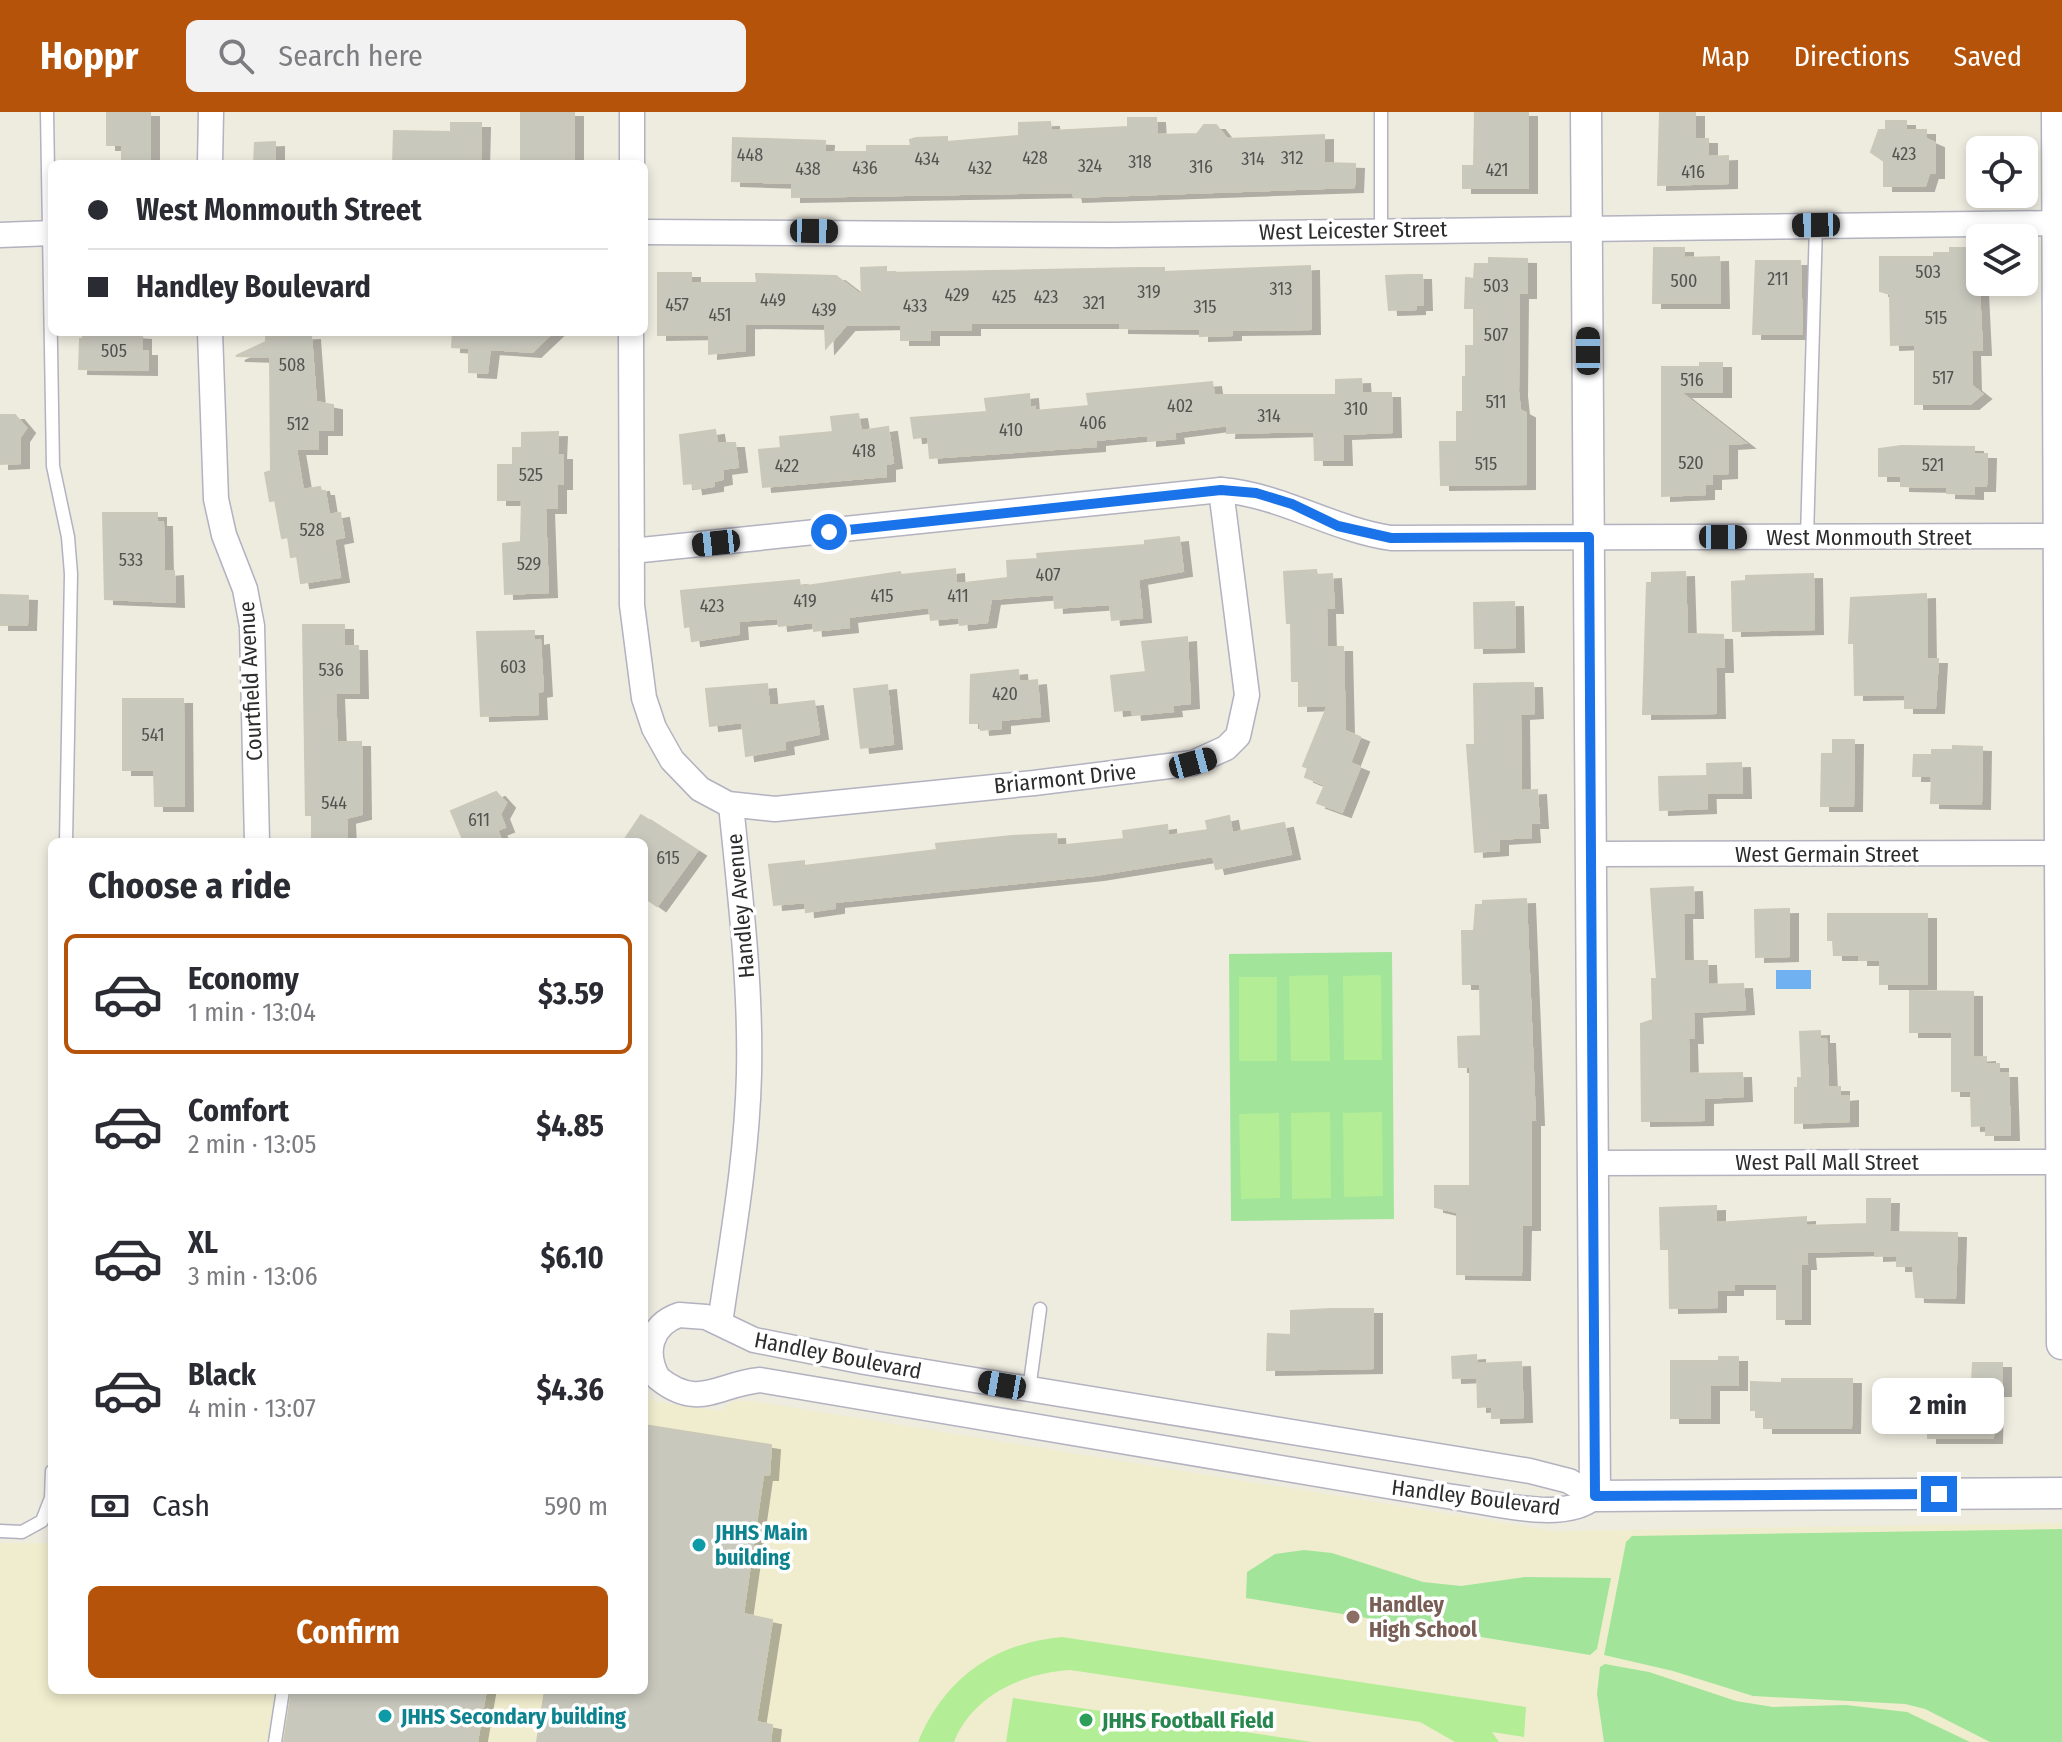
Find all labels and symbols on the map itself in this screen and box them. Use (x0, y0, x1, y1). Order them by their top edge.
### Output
house number: 423 (1892, 143, 1916, 165)
house number: 448 (737, 144, 763, 166)
house number: 428 (1022, 147, 1048, 169)
house number: 312 (1281, 147, 1303, 169)
house number: 434 (914, 148, 940, 170)
house number: 314 (1241, 148, 1265, 170)
house number: 318 (1128, 151, 1152, 173)
house number: 324 (1078, 155, 1102, 177)
house number: 316 (1189, 156, 1213, 178)
house number: 436 (852, 157, 878, 179)
house number: 432 (968, 157, 992, 179)
house number: 438 (795, 158, 821, 180)
house number: 421 (1485, 159, 1509, 181)
house number: 416 (1681, 161, 1705, 183)
car (1792, 213, 1840, 237)
street label: West Leicester Street (1259, 215, 1448, 246)
car (790, 219, 838, 243)
house number: 503 (1915, 261, 1941, 283)
house number: 211 (1767, 268, 1789, 290)
house number: 500 (1670, 270, 1698, 292)
house number: 503 (1483, 275, 1509, 297)
house number: 313 (1270, 278, 1292, 300)
house number: 319 (1137, 281, 1161, 303)
house number: 429 (944, 284, 970, 306)
house number: 425 (992, 286, 1016, 308)
house number: 423 (1034, 286, 1058, 308)
house number: 449 (760, 289, 786, 311)
house number: 321 (1083, 292, 1105, 314)
house number: 457 (665, 294, 689, 316)
house number: 433 (903, 295, 927, 317)
house number: 315 (1194, 296, 1216, 318)
house number: 439 (811, 299, 837, 321)
house number: 451 (709, 304, 731, 326)
house number: 515 (1925, 307, 1947, 329)
house number: 507 (1484, 324, 1508, 346)
car (1576, 327, 1600, 375)
house number: 505 (101, 340, 127, 362)
house number: 508 (279, 354, 305, 376)
house number: 517 (1932, 367, 1954, 389)
house number: 516 (1680, 369, 1704, 391)
house number: 511 (1485, 391, 1507, 413)
house number: 402 (1167, 395, 1193, 417)
house number: 310 (1344, 398, 1368, 420)
house number: 314 (1257, 405, 1281, 427)
house number: 406 (1079, 412, 1107, 434)
house number: 512 (287, 413, 309, 435)
house number: 410 (999, 419, 1023, 441)
house number: 418 (852, 440, 876, 462)
house number: 520 (1678, 452, 1704, 474)
house number: 515 (1475, 453, 1497, 475)
house number: 521 (1922, 454, 1944, 476)
house number: 422 (775, 455, 799, 477)
house number: 525 (519, 464, 543, 486)
route start (811, 514, 847, 550)
house number: 528 (299, 519, 325, 541)
street label: West Monmouth Street (1766, 524, 1973, 551)
car (1699, 525, 1747, 549)
car (691, 529, 741, 557)
house number: 533 (119, 549, 143, 571)
house number: 529 (517, 553, 541, 575)
house number: 407 (1035, 564, 1061, 586)
house number: 415 (870, 585, 894, 607)
house number: 411 (947, 585, 969, 607)
house number: 419 (793, 590, 817, 612)
house number: 423 (700, 595, 724, 617)
street label: Courtfield Avenue (233, 600, 268, 761)
house number: 603 (500, 656, 526, 678)
house number: 536 (318, 659, 344, 681)
house number: 420 (992, 683, 1018, 705)
house number: 541 (141, 724, 165, 746)
car (1167, 745, 1219, 781)
street label: Briarmont Drive (993, 758, 1137, 799)
house number: 544 (321, 792, 347, 814)
house number: 611 (468, 809, 490, 831)
street label: Handley Avenue (721, 833, 760, 979)
street label: West Germain Street (1735, 841, 1920, 868)
house number: 615 (656, 847, 680, 869)
street label: West Pall Mall Street (1735, 1149, 1920, 1176)
street label: Handley Boulevard (752, 1326, 924, 1385)
car (976, 1369, 1028, 1401)
callout: 2 min (1873, 1378, 2005, 1434)
street label: Handley Boulevard (1390, 1474, 1562, 1521)
route end (1921, 1476, 1957, 1512)
place label: JHHS Main building (714, 1519, 808, 1571)
marker: JHHS Main building (690, 1536, 708, 1554)
place label: Handley High School (1369, 1591, 1478, 1643)
marker: Handley High School (1344, 1608, 1362, 1626)
place label: JHHS Secondary building (400, 1703, 626, 1730)
marker: JHHS Secondary building (376, 1707, 394, 1725)
place label: JHHS Football Field (1101, 1707, 1274, 1734)
marker: JHHS Football Field (1077, 1711, 1095, 1729)

